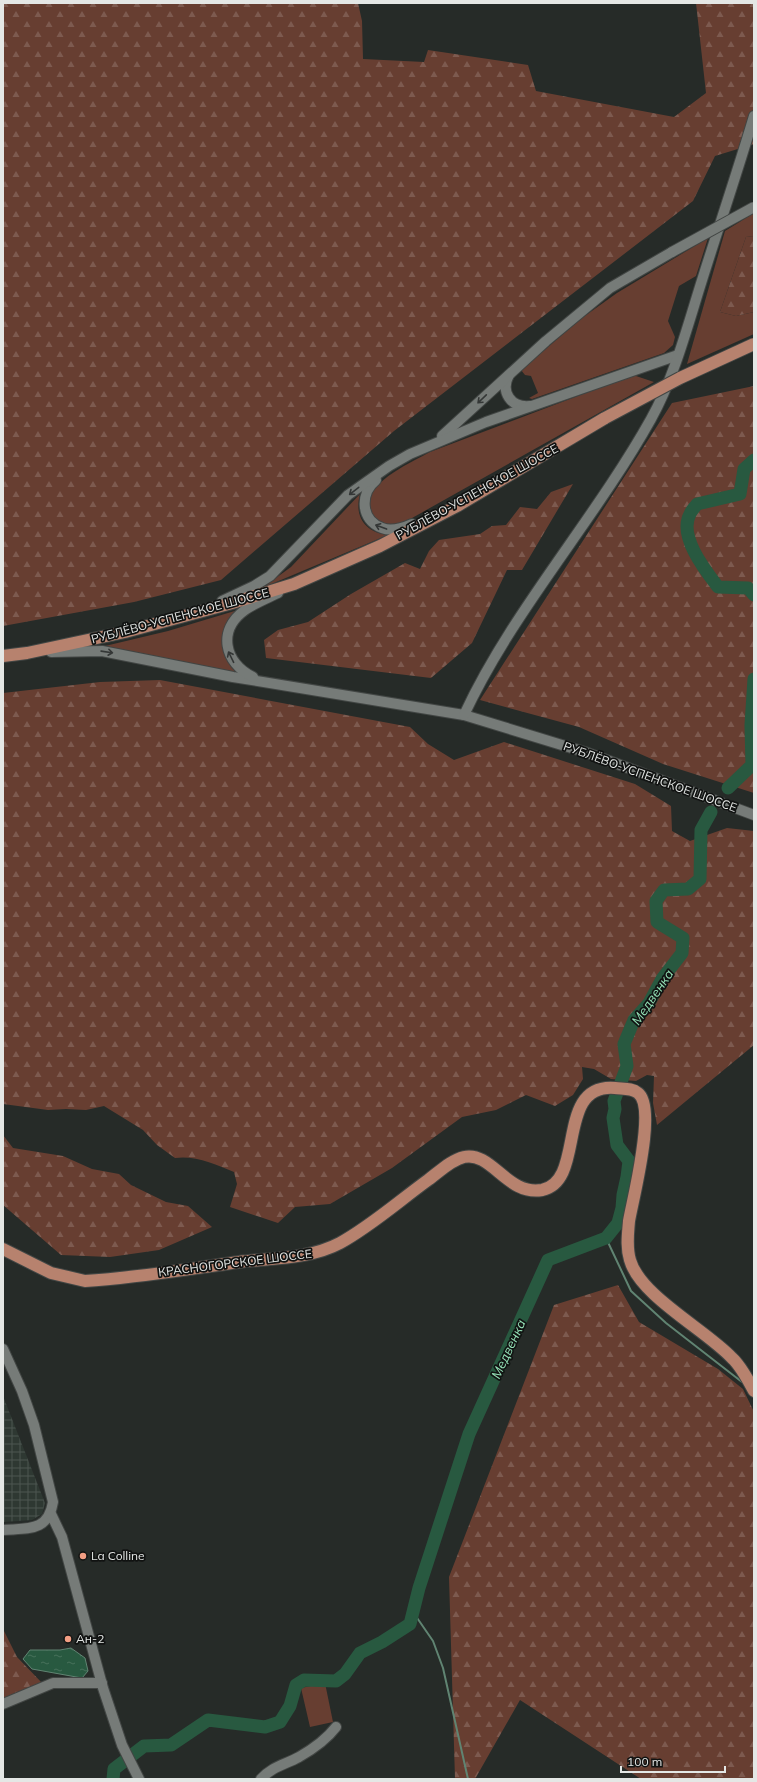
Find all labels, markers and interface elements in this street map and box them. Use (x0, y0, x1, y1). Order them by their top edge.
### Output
one-way arrow (477, 394, 487, 404)
street label: РУБЛЁВО-УСПЕНСКОЕ ШОССЕ (393, 441, 561, 543)
one-way arrow (348, 487, 359, 495)
one-way arrow (375, 523, 388, 530)
street label: РУБЛЁВО-УСПЕНСКОЕ ШОССЕ (89, 585, 270, 647)
one-way arrow (101, 648, 114, 656)
one-way arrow (227, 651, 234, 663)
street label: РУБЛЁВО-УСПЕНСКОЕ ШОССЕ (561, 738, 739, 815)
water label: Медвенка (628, 966, 676, 1028)
street label: КРАСНОГОРСКОЕ ШОССЕ (157, 1246, 313, 1279)
water label: Медвенка (487, 1317, 529, 1381)
place label: La Colline (91, 1548, 145, 1563)
marker: La Colline (78, 1551, 88, 1561)
place label: Ан-2 (76, 1631, 104, 1646)
marker: Ан-2 (63, 1634, 73, 1644)
scale bar (621, 1748, 725, 1774)
text: 100 m (627, 1754, 662, 1769)

